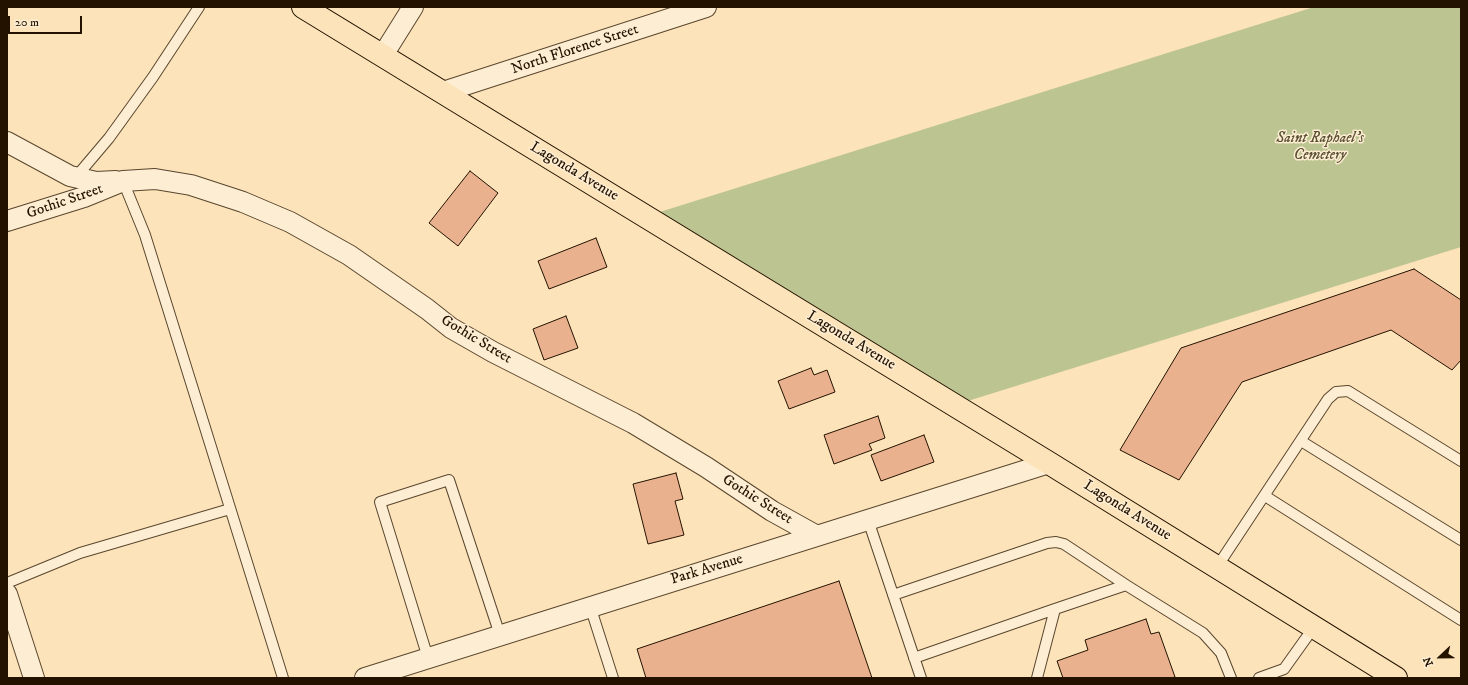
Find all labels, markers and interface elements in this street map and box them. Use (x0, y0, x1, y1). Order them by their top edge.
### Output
scale bar (10, 8, 84, 34)
text: 20 m (15, 15, 39, 30)
street label: North Florence Street (509, 21, 641, 79)
park label: Saint Raphael's Cemetery (1276, 130, 1364, 165)
street label: Lagonda Avenue (527, 139, 621, 205)
street label: Gothic Street (24, 181, 106, 223)
street label: Lagonda Avenue (804, 308, 898, 374)
street label: Gothic Street (437, 312, 515, 368)
street label: Gothic Street (719, 471, 795, 529)
street label: Lagonda Avenue (1080, 477, 1174, 545)
street label: Park Avenue (669, 551, 745, 589)
north arrow (1420, 637, 1460, 677)
text: N (1421, 655, 1437, 668)

